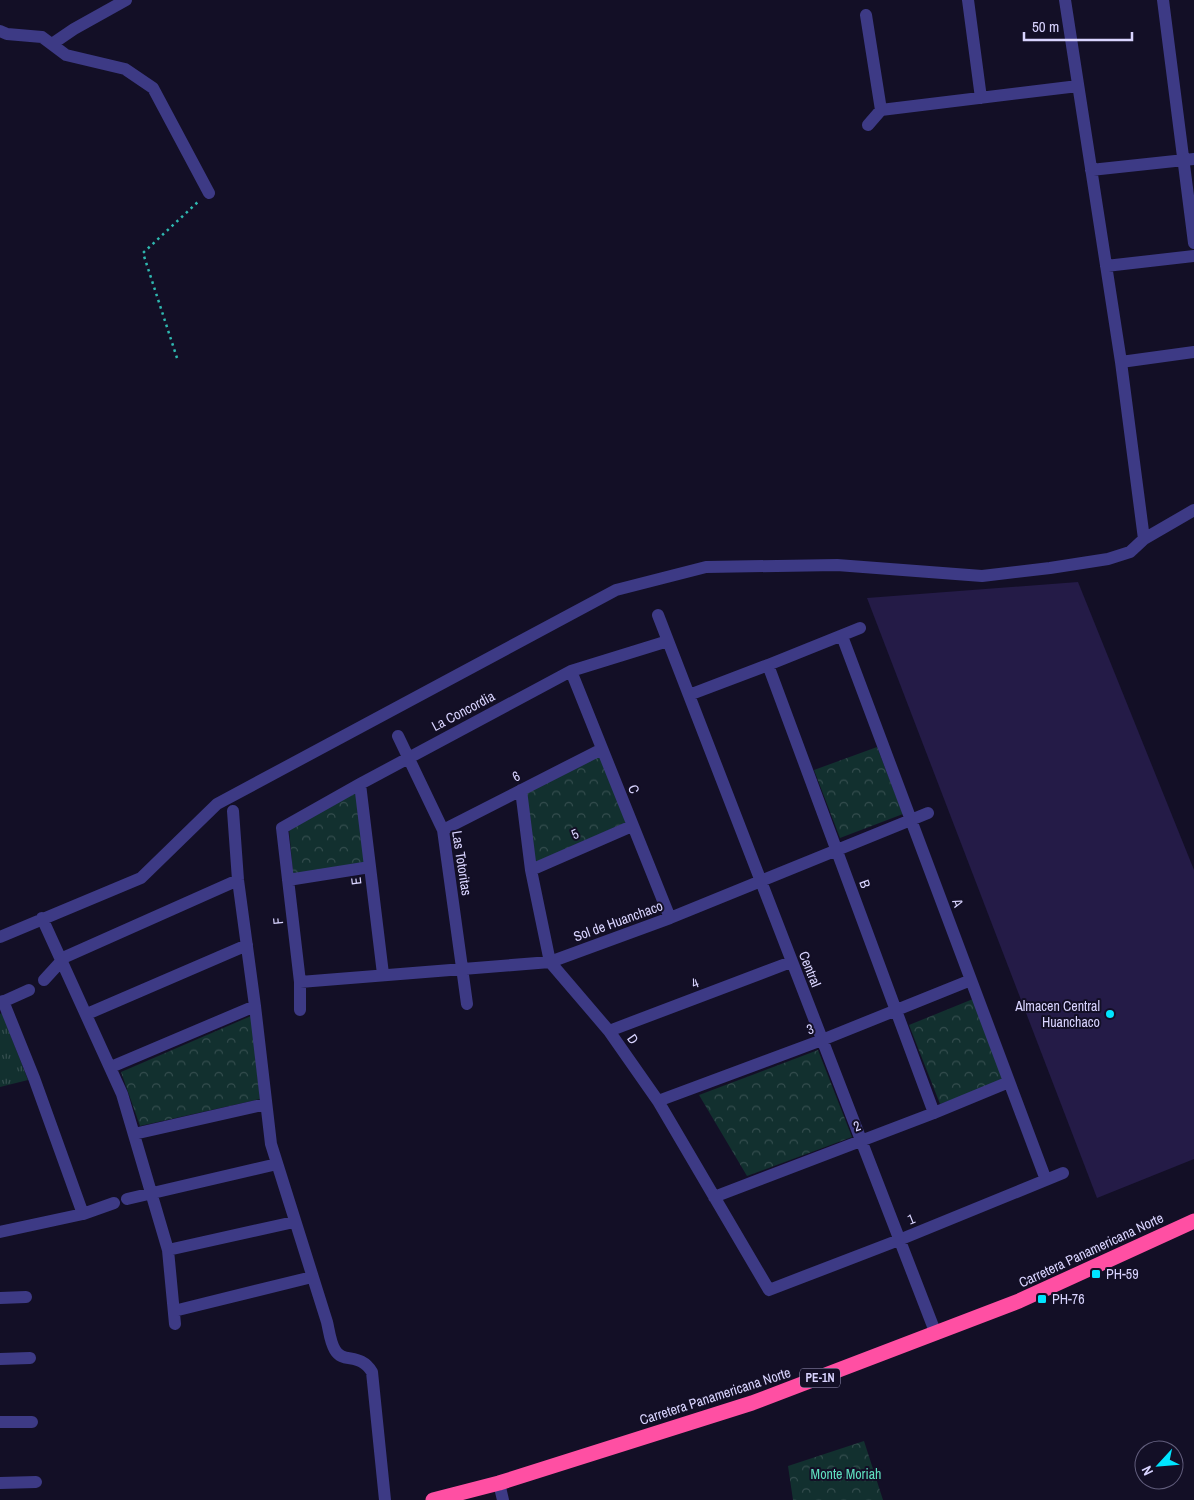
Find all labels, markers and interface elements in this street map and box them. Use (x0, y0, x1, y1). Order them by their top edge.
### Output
scale bar (1024, 10, 1132, 42)
text: 50 m (1032, 16, 1059, 37)
street label: La Concordia (428, 687, 498, 735)
street label: 6 (509, 767, 523, 785)
street label: C (624, 782, 644, 796)
street label: 5 (568, 824, 582, 844)
street label: Las Totoritas (448, 829, 476, 897)
street label: E (347, 876, 365, 886)
street label: B (855, 877, 875, 891)
street label: A (948, 895, 968, 910)
street label: Sol de Huanchaco (571, 896, 665, 946)
street label: F (269, 917, 287, 925)
street label: Central (795, 948, 825, 990)
street label: 4 (689, 973, 702, 993)
place label: Almacen Central Huanchaco (1014, 997, 1100, 1031)
marker: Almacen Central Huanchaco (1104, 1008, 1116, 1020)
street label: 3 (804, 1019, 816, 1039)
street label: D (623, 1030, 643, 1048)
street label: 2 (851, 1116, 863, 1136)
street label: 1 (905, 1209, 918, 1229)
street label: Carretera Panamericana Norte (1016, 1209, 1166, 1291)
place label: PH-59 (1106, 1265, 1139, 1283)
marker: PH-59 (1090, 1268, 1102, 1280)
place label: PH-76 (1052, 1290, 1085, 1308)
marker: PH-76 (1036, 1293, 1048, 1305)
street label: Carretera Panamericana Norte (637, 1363, 793, 1429)
road number: PE-1N (800, 1369, 840, 1388)
north arrow (1134, 1440, 1184, 1490)
text: N (1137, 1463, 1157, 1478)
park label: Monte Moriah (811, 1465, 881, 1483)

